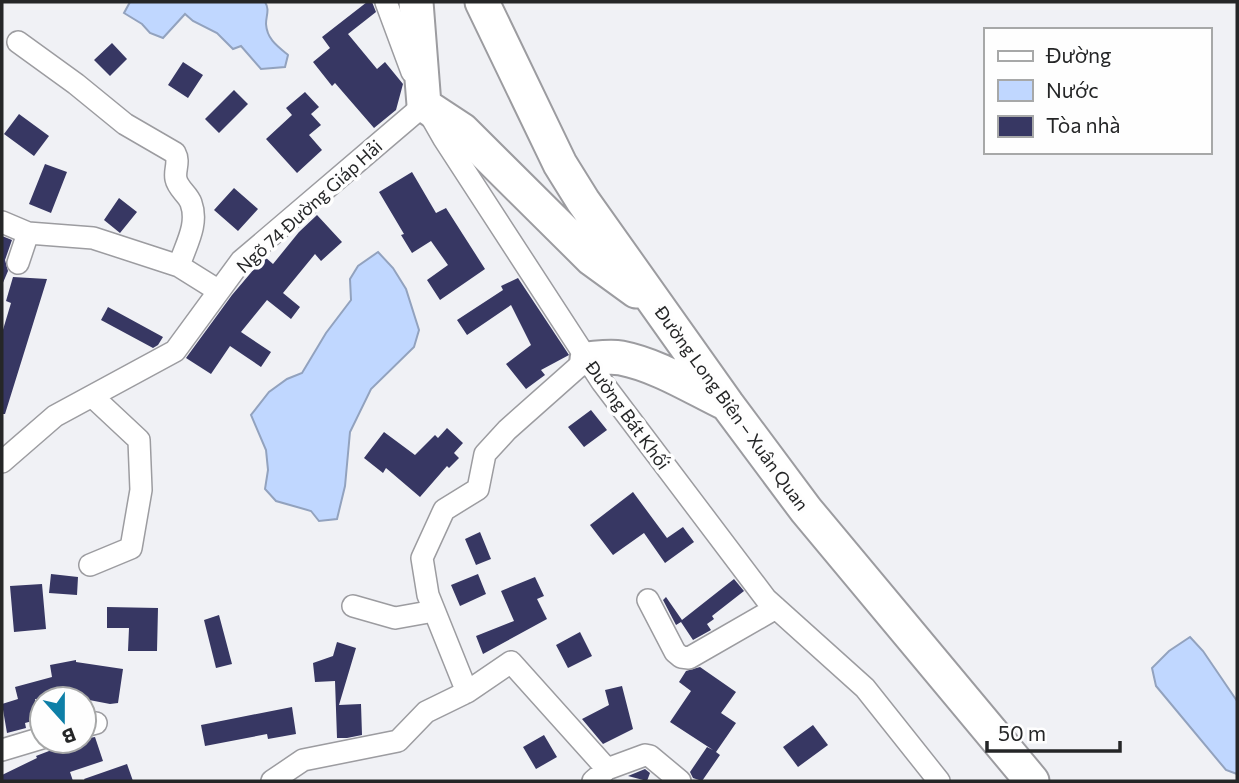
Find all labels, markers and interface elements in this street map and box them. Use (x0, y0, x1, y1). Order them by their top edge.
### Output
legend (984, 28, 1211, 154)
text: Đường (1045, 42, 1111, 67)
text: Nước (1046, 77, 1099, 102)
text: Tòa nhà (1046, 112, 1120, 137)
street label: Ngõ 74 Đường Giáp Hải (232, 135, 386, 277)
street label: Đường Long Biên – Xuân Quan (650, 301, 814, 515)
street label: Đường Bát Khối (581, 355, 675, 474)
north arrow (28, 685, 98, 755)
scale bar (987, 710, 1120, 754)
text: 50 m (998, 720, 1046, 745)
text: B (59, 723, 79, 749)

